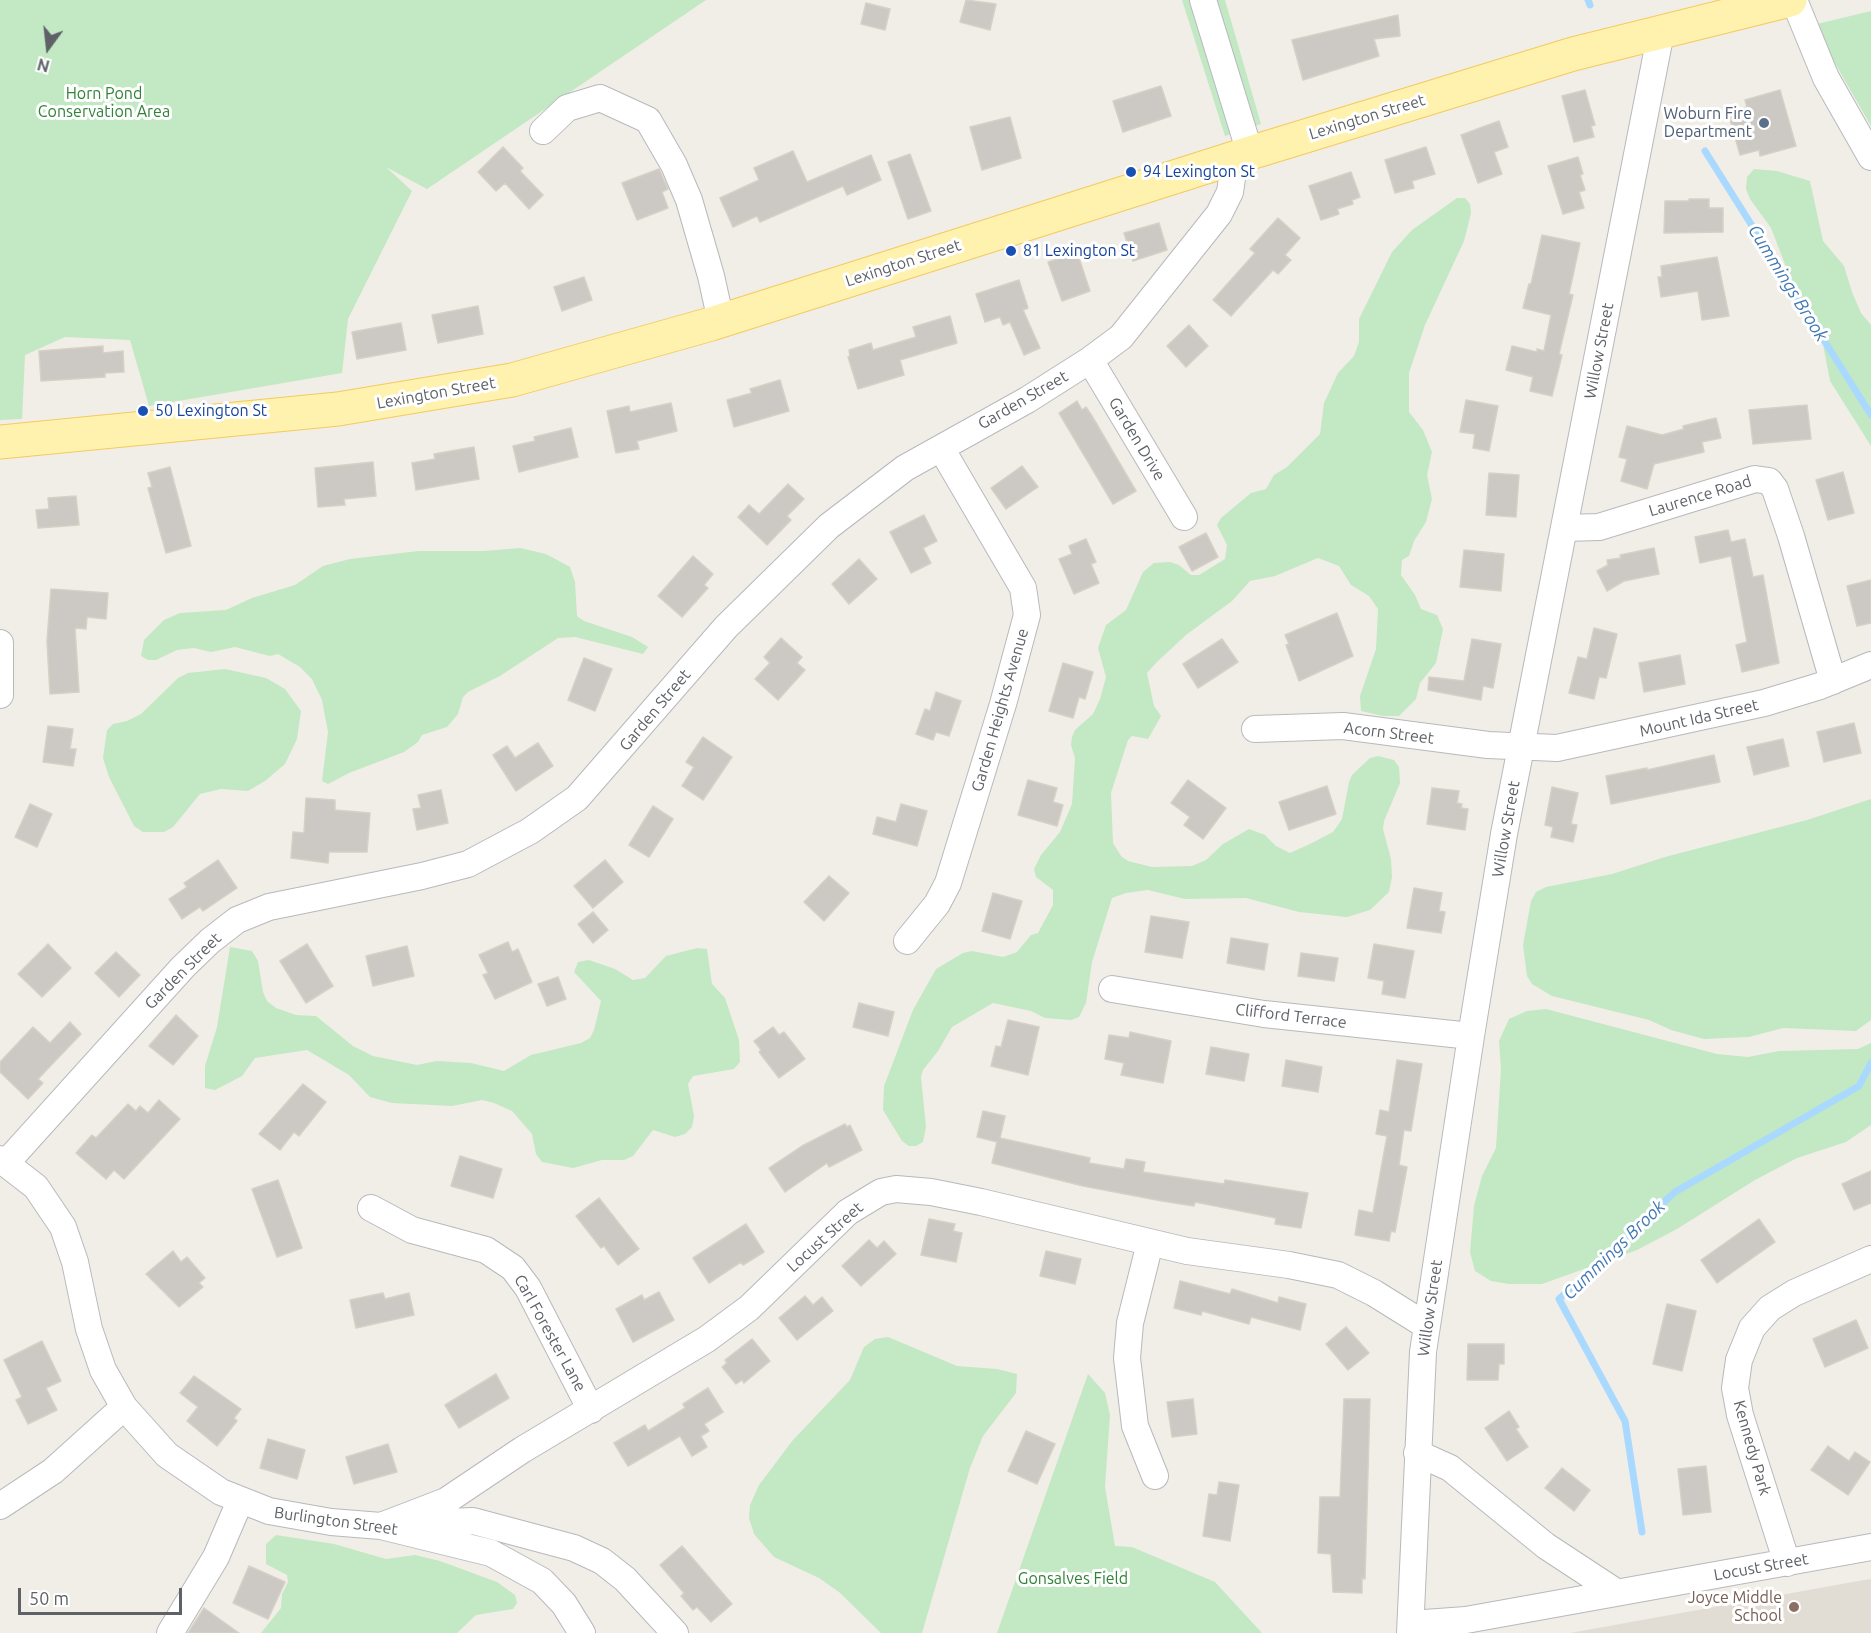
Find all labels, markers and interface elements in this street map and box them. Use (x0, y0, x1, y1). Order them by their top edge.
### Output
north arrow (18, 18, 78, 78)
text: N (35, 55, 51, 76)
park label: Horn Pond Conservation Area (38, 84, 170, 122)
street label: Lexington Street (1307, 90, 1427, 144)
place label: Woburn Fire Department (1664, 104, 1752, 142)
marker: Woburn Fire Department (1757, 116, 1771, 130)
place label: 94 Lexington St (1143, 162, 1255, 182)
marker: 94 Lexington St (1124, 165, 1138, 179)
water label: Cummings Brook (1743, 221, 1833, 345)
street label: Lexington Street (843, 235, 963, 291)
place label: 81 Lexington St (1023, 241, 1135, 261)
marker: 81 Lexington St (1004, 244, 1018, 258)
street label: Willow Street (1580, 301, 1618, 401)
street label: Garden Street (975, 367, 1071, 433)
street label: Lexington Street (375, 373, 497, 413)
street label: Garden Drive (1105, 394, 1169, 484)
place label: 50 Lexington St (155, 401, 267, 421)
marker: 50 Lexington St (136, 404, 150, 418)
street label: Laurence Road (1646, 471, 1754, 521)
street label: Garden Heights Avenue (967, 626, 1033, 794)
street label: Garden Street (615, 665, 695, 755)
street label: Mount Ida Street (1638, 695, 1760, 741)
street label: Acorn Street (1343, 718, 1435, 748)
street label: Willow Street (1488, 779, 1524, 879)
street label: Garden Street (141, 929, 225, 1013)
street label: Clifford Terrace (1234, 1000, 1348, 1032)
water label: Cummings Brook (1558, 1196, 1670, 1304)
street label: Locust Street (783, 1198, 867, 1276)
street label: Willow Street (1414, 1258, 1446, 1358)
street label: Carl Forester Lane (510, 1271, 590, 1395)
street label: Kennedy Park (1729, 1398, 1775, 1498)
street label: Burlington Street (273, 1503, 399, 1539)
street label: Locust Street (1712, 1549, 1810, 1585)
park label: Gonsalves Field (1018, 1569, 1128, 1589)
scale bar (21, 1576, 184, 1614)
text: 50 m (29, 1588, 69, 1608)
place label: Joyce Middle School (1688, 1588, 1782, 1626)
marker: Joyce Middle School (1787, 1600, 1801, 1614)

